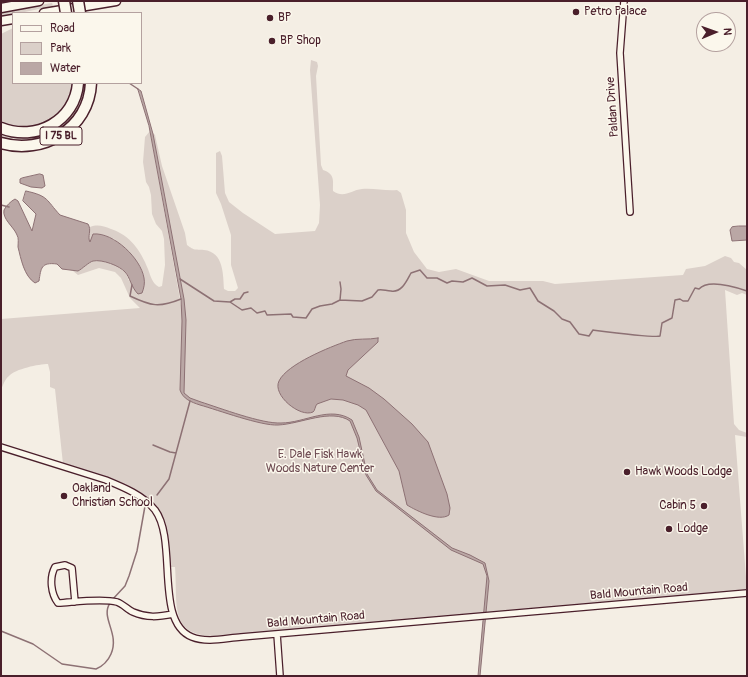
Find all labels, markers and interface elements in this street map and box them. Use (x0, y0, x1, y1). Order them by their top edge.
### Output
place label: Petro Palace (584, 5, 647, 19)
marker: Petro Palace (571, 7, 581, 17)
place label: BP (278, 11, 291, 25)
legend (12, 12, 142, 84)
north arrow (696, 12, 736, 52)
marker: BP (265, 13, 275, 23)
text: Road (50, 21, 75, 36)
text: N (721, 28, 734, 36)
place label: BP Shop (280, 34, 321, 48)
marker: BP Shop (267, 36, 277, 46)
text: Park (50, 41, 71, 56)
text: Water (50, 61, 81, 76)
street label: Paldan Drive (604, 76, 622, 138)
road number: I 75 BL (40, 127, 82, 145)
park label: E. Dale Fisk Hawk Woods Nature Center (266, 448, 374, 476)
place label: Hawk Woods Lodge (635, 465, 732, 479)
marker: Hawk Woods Lodge (622, 467, 632, 477)
place label: Oakland Christian School (72, 482, 153, 510)
marker: Oakland Christian School (59, 491, 69, 501)
place label: Cabin 5 (659, 499, 696, 513)
marker: Cabin 5 (699, 501, 709, 511)
place label: Lodge (677, 522, 708, 536)
marker: Lodge (664, 524, 674, 534)
street label: Bald Mountain Road (589, 581, 689, 603)
street label: Bald Mountain Road (266, 609, 366, 631)

